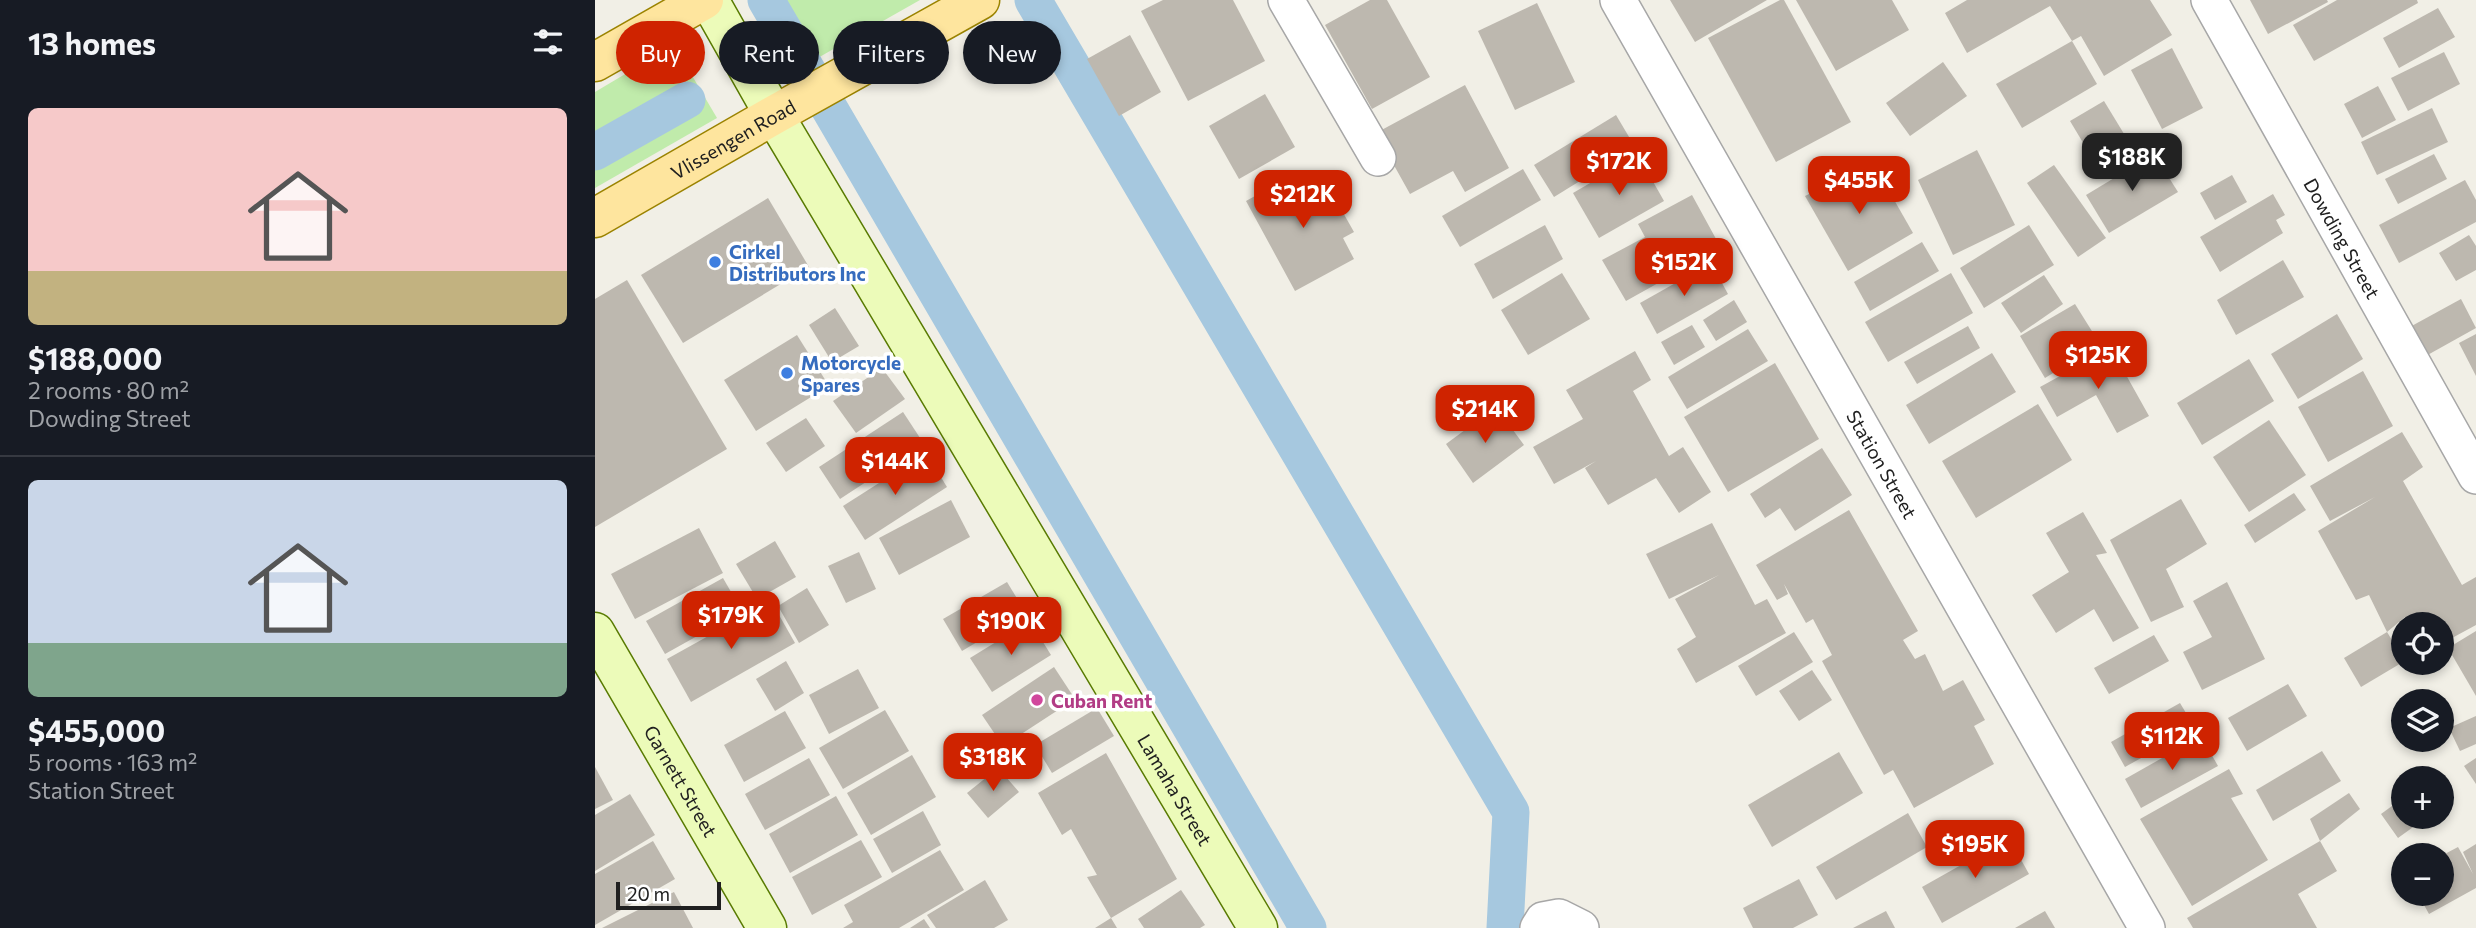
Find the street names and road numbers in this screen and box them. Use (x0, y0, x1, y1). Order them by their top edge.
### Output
street label: Vlissengen Road (666, 94, 799, 184)
street label: Dowding Street (2300, 174, 2386, 303)
street label: Station Street (1842, 406, 1923, 522)
street label: Garnett Street (640, 721, 723, 841)
street label: Lamaha Street (1134, 730, 1218, 849)

